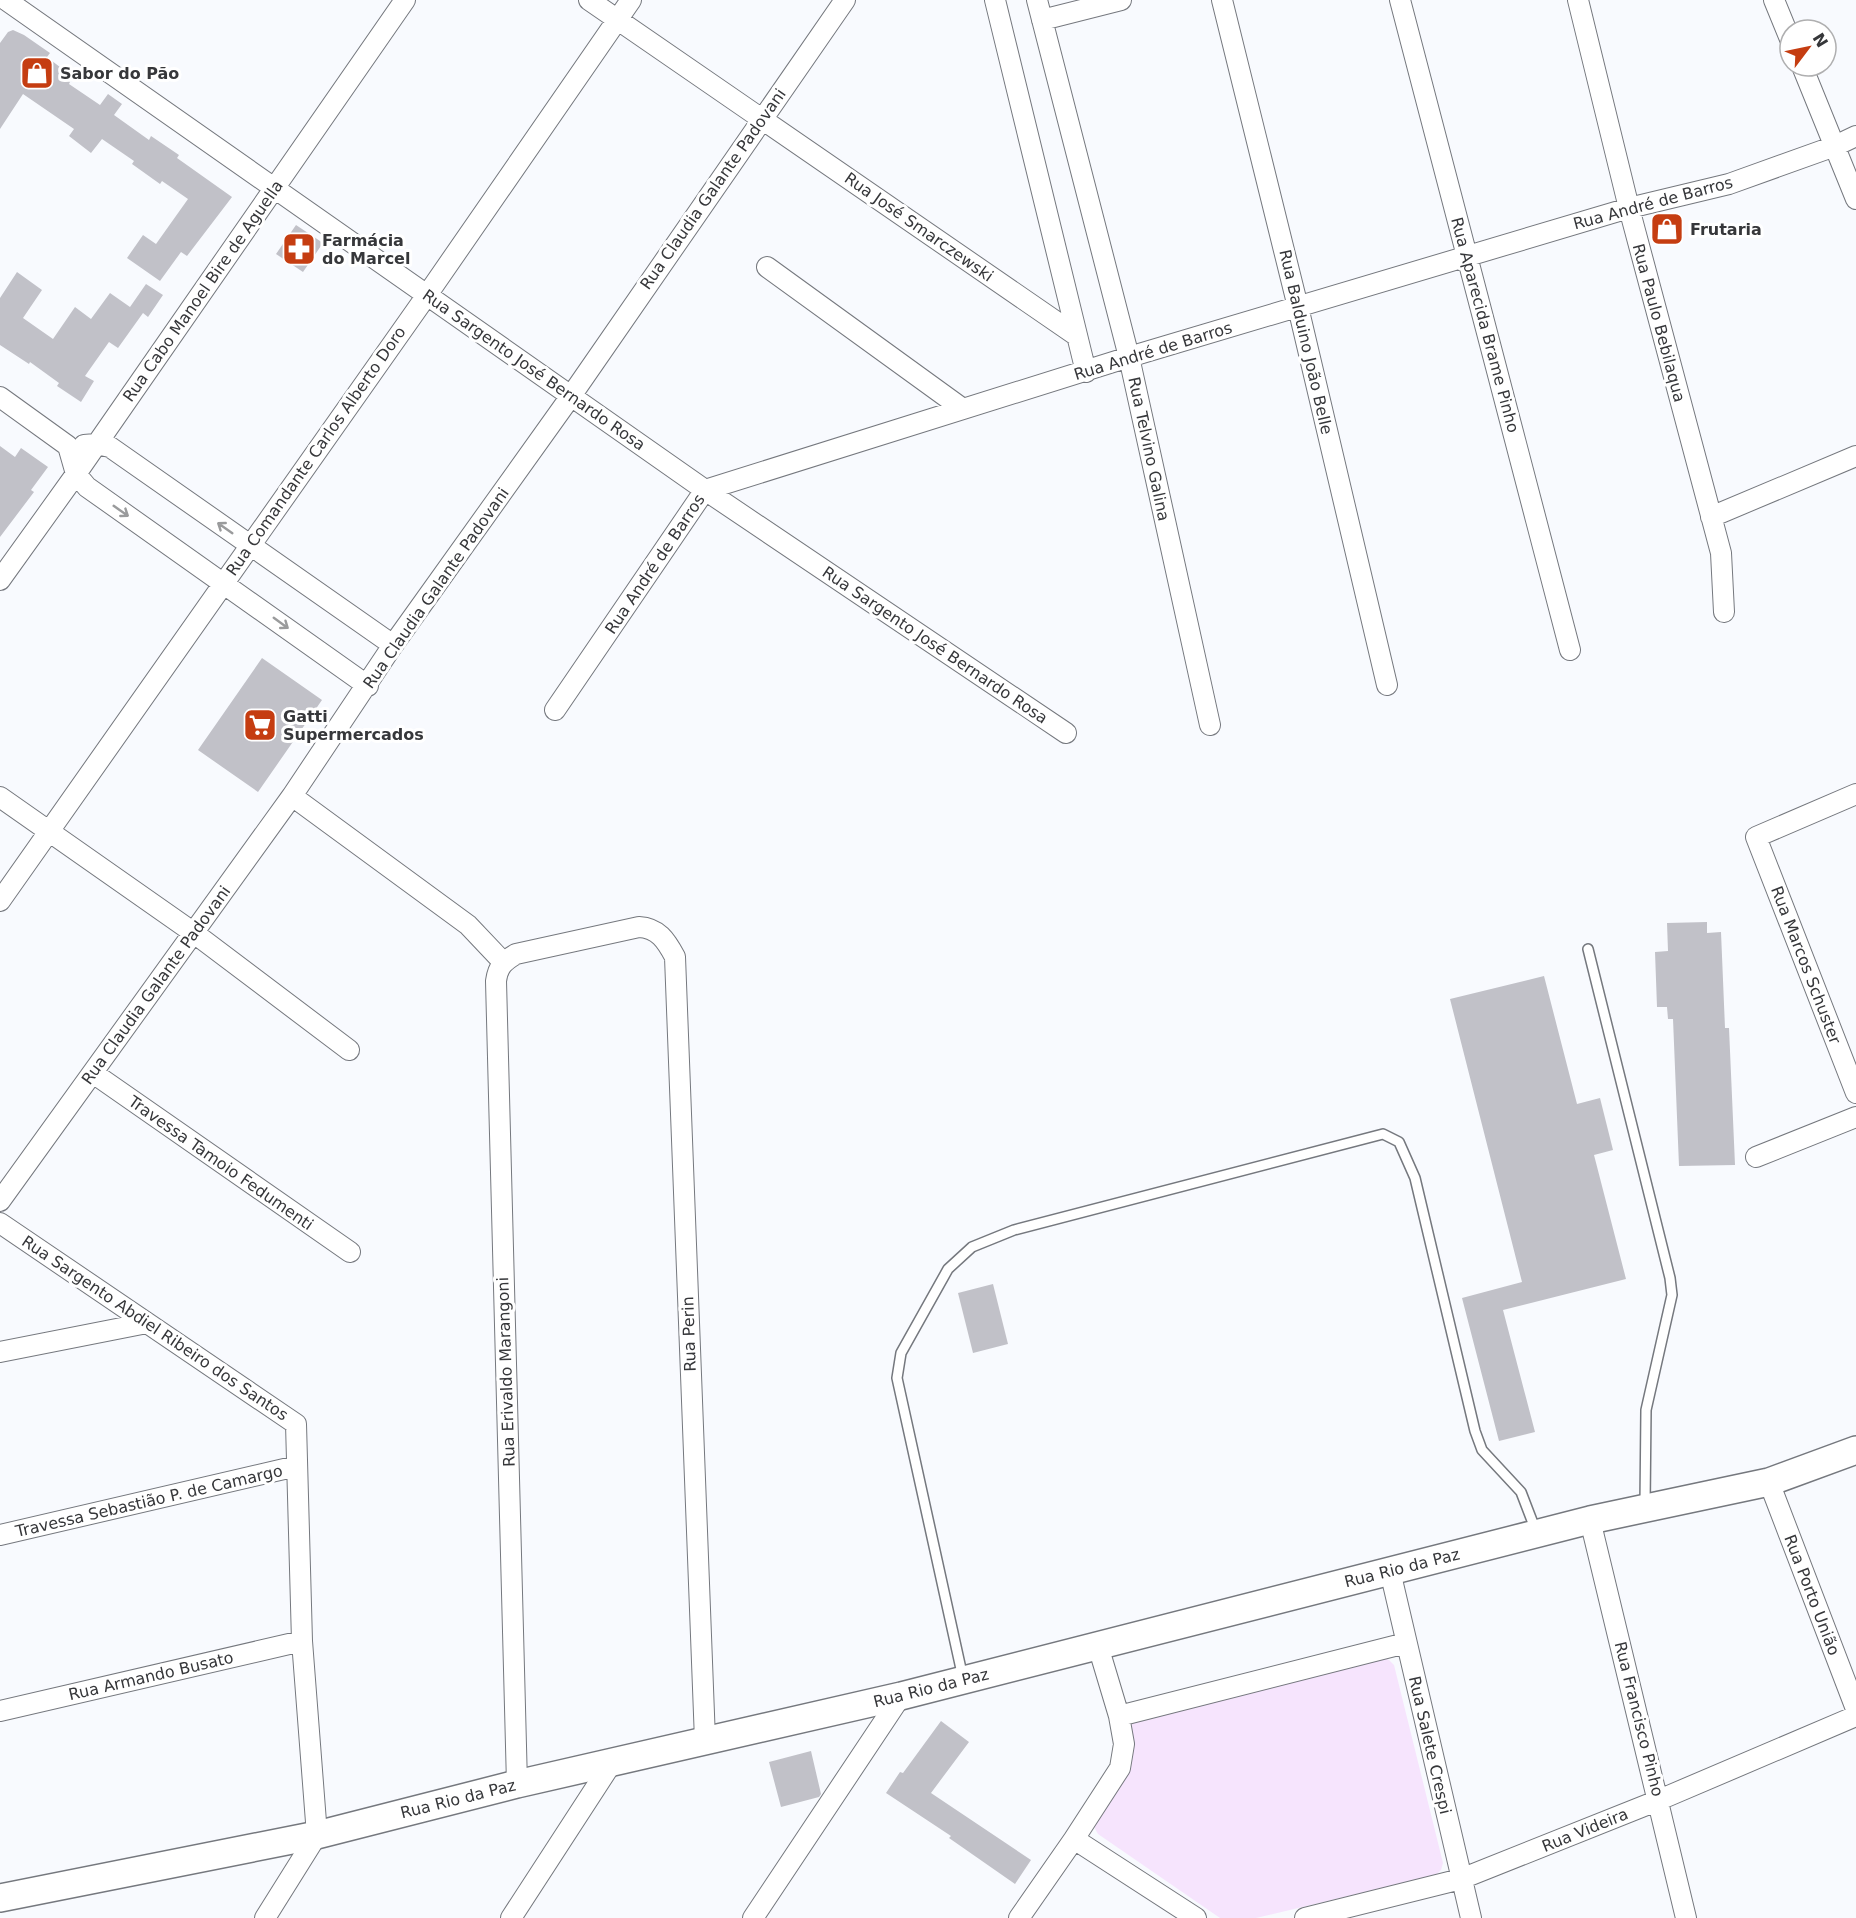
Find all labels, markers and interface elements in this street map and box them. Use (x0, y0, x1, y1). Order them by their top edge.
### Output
north arrow (1778, 18, 1838, 78)
text: N (1809, 30, 1832, 51)
shop icon: Sabor do Pão (19, 55, 55, 91)
place label: Sabor do Pão (60, 64, 179, 83)
street label: Rua Claudia Galante Padovani (636, 85, 790, 293)
street label: Rua José Smarczewski (841, 168, 997, 286)
street label: Rua André de Barros (1571, 173, 1735, 233)
street label: Rua Cabo Manoel Bire de Aguella (119, 177, 287, 405)
shop icon: Frutaria (1649, 211, 1685, 247)
street label: Rua Aparecida Brame Pinho (1447, 215, 1523, 435)
place label: Frutaria (1690, 220, 1762, 239)
pharmacy icon: Farmácia do Marcel (281, 231, 317, 267)
place label: Farmácia do Marcel (322, 231, 410, 268)
street label: Rua Paulo Bebilaqua (1629, 242, 1689, 404)
street label: Rua Balduino João Belle (1275, 248, 1337, 436)
street label: Rua Sargento José Bernardo Rosa (419, 286, 649, 454)
street label: Rua André de Barros (1072, 318, 1234, 384)
street label: Rua Comandante Carlos Alberto Doro (222, 323, 410, 579)
street label: Rua Telvino Galina (1124, 375, 1174, 523)
street label: Rua Claudia Galante Padovani (359, 484, 513, 692)
street label: Rua André de Barros (601, 491, 709, 637)
one-way arrow (113, 505, 129, 517)
one-way arrow (217, 522, 233, 534)
street label: Rua Sargento José Bernardo Rosa (819, 562, 1051, 728)
one-way arrow (272, 617, 288, 629)
supermarket icon: Gatti Supermercados (242, 707, 278, 743)
place label: Gatti Supermercados (283, 707, 424, 744)
street label: Rua Claudia Galante Padovani (78, 882, 234, 1088)
street label: Rua Marcos Schuster (1767, 883, 1845, 1047)
street label: Travessa Tamoio Fedumenti (124, 1091, 317, 1234)
street label: Rua Sargento Abdiel Ribeiro dos Santos (18, 1231, 292, 1425)
street label: Rua Erivaldo Marangoni (493, 1277, 519, 1467)
street label: Rua Perin (678, 1296, 700, 1372)
street label: Travessa Sebastião P. de Camargo (13, 1461, 284, 1541)
street label: Rua Porto União (1780, 1532, 1844, 1658)
street label: Rua Rio da Paz (1342, 1545, 1462, 1591)
street label: Rua Francisco Pinho (1611, 1640, 1667, 1798)
street label: Rua Armando Busato (67, 1648, 235, 1704)
street label: Rua Rio da Paz (871, 1665, 991, 1711)
street label: Rua Salete Crespi (1405, 1674, 1455, 1816)
street label: Rua Rio da Paz (398, 1776, 518, 1822)
street label: Rua Videira (1539, 1804, 1631, 1856)

